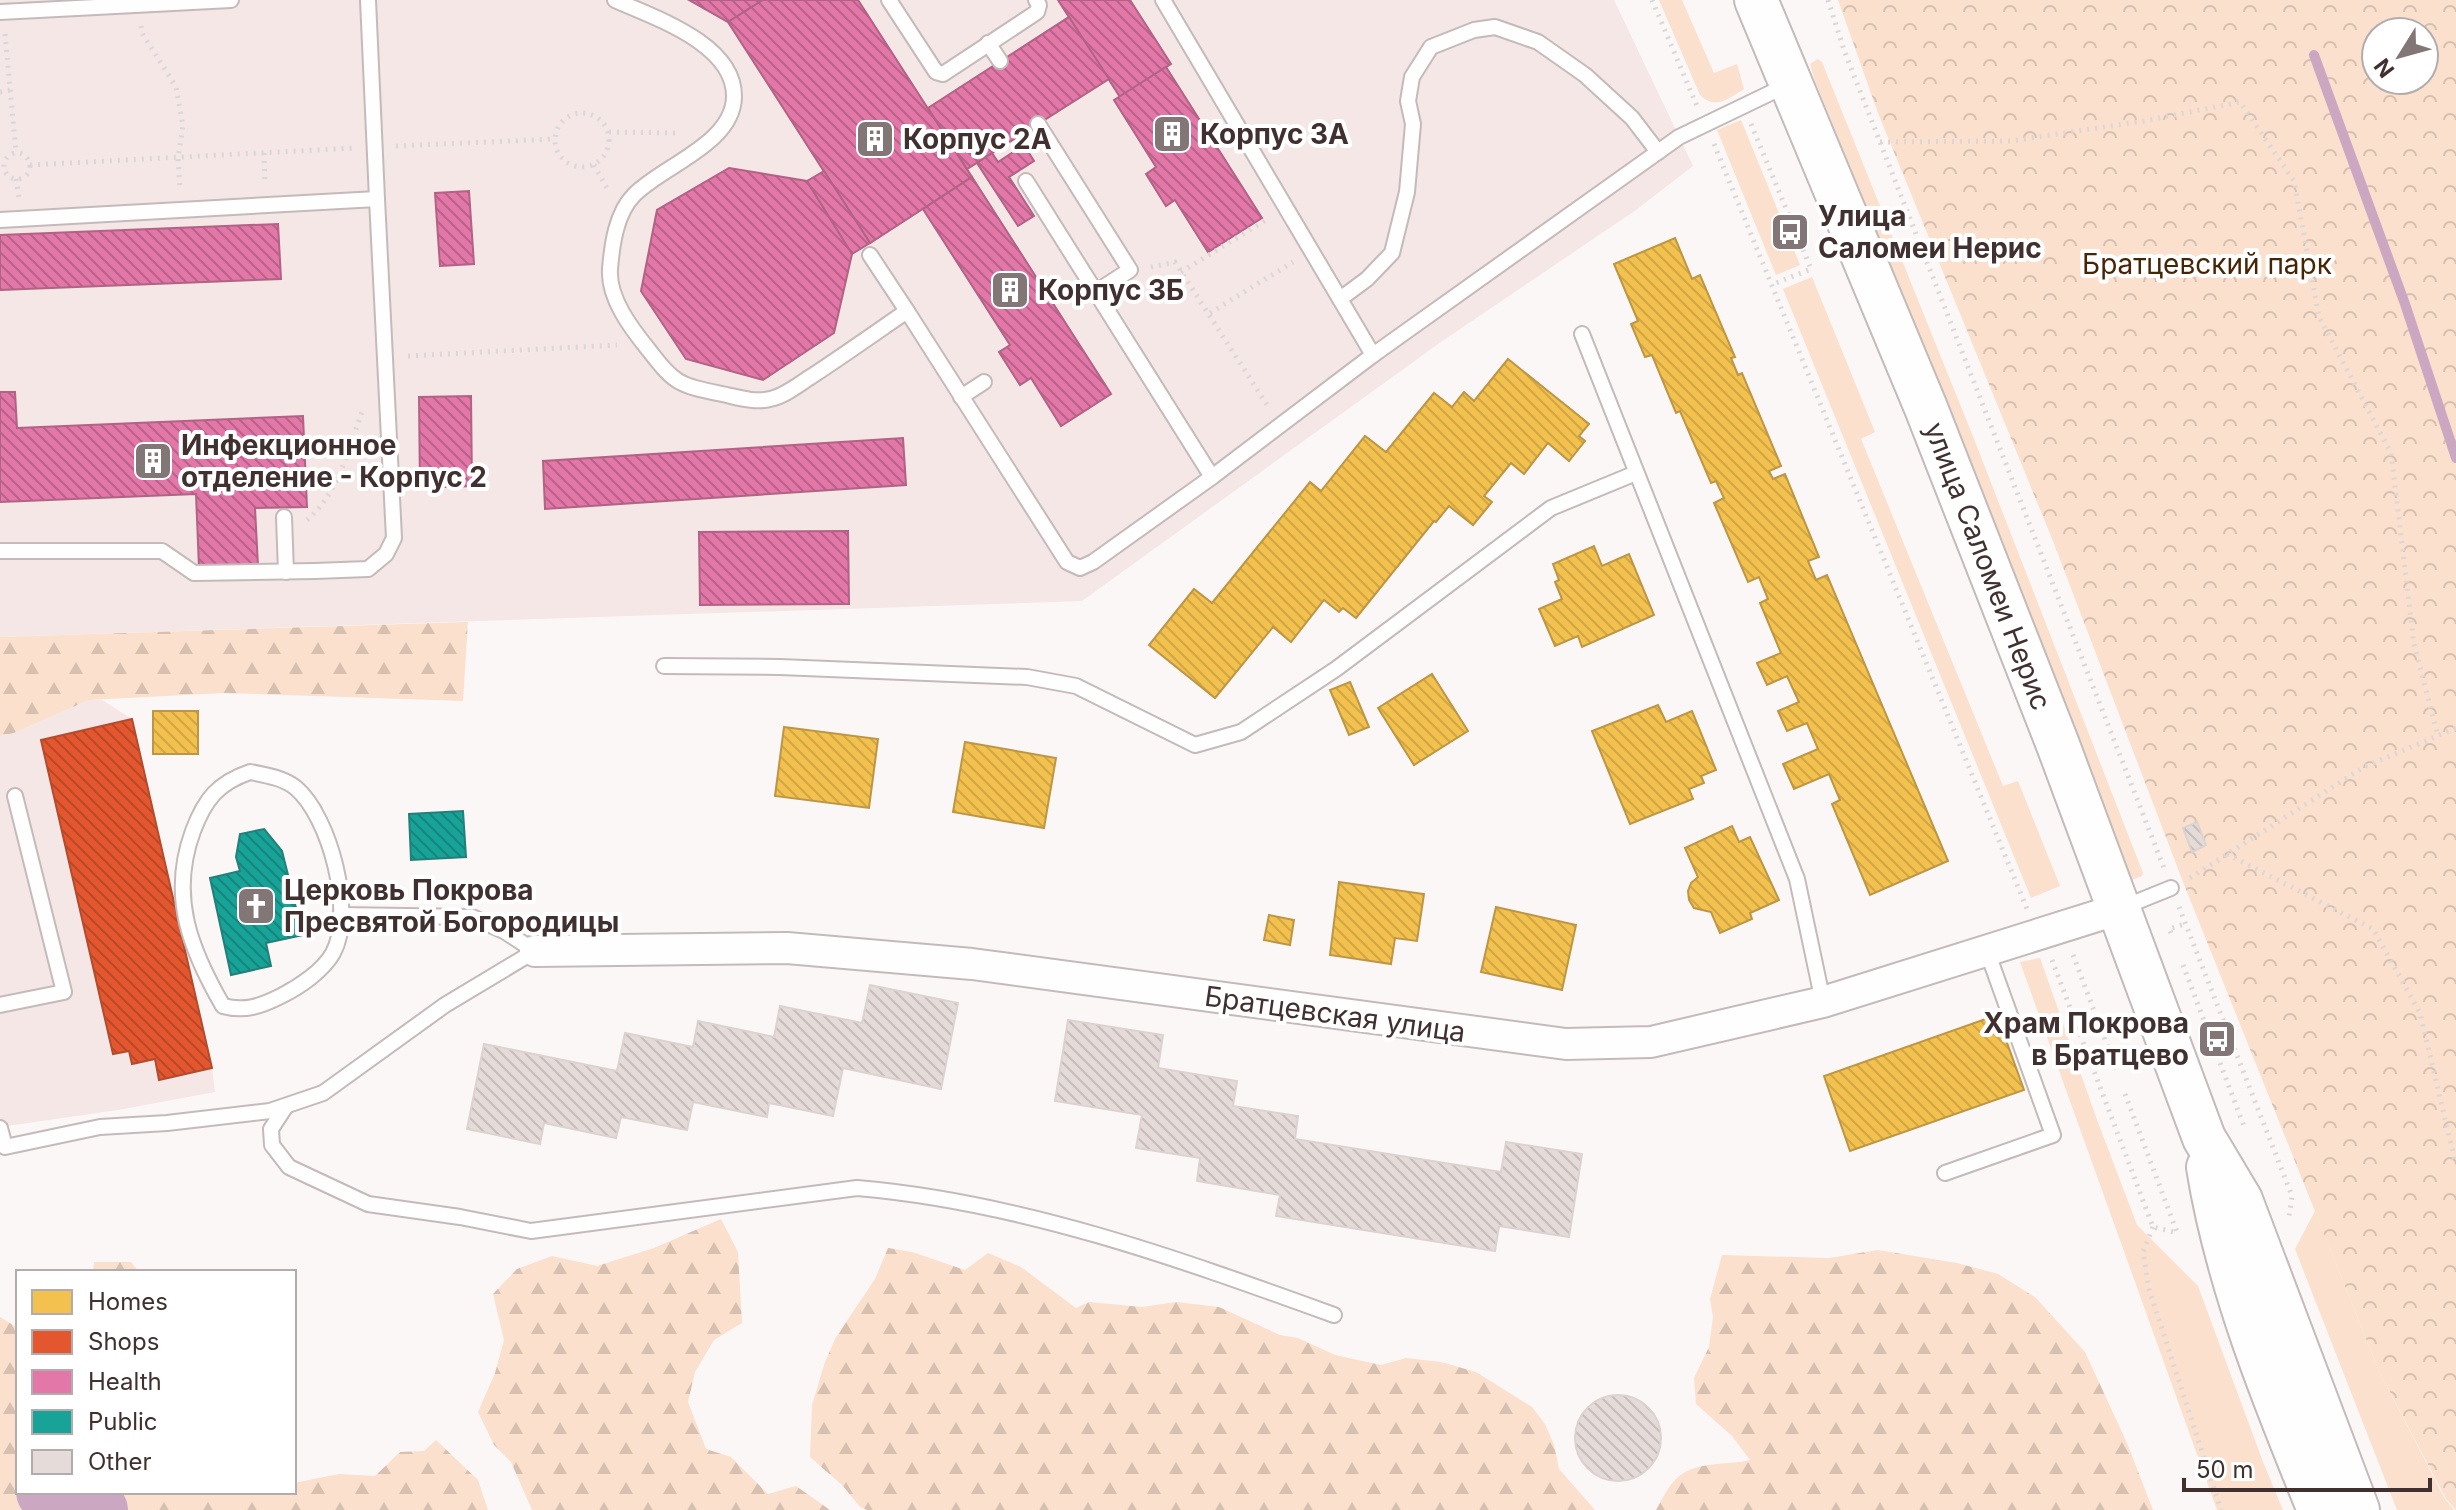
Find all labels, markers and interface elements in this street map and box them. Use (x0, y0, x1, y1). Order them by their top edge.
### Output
north arrow (2360, 16, 2440, 96)
text: N (2369, 54, 2399, 83)
building icon: Корпус 3А (1151, 113, 1193, 155)
place label: Корпус 3А (1200, 117, 1349, 151)
building icon: Корпус 2А (854, 118, 896, 160)
place label: Корпус 2А (903, 122, 1052, 156)
place label: Улица Саломеи Нерис (1818, 199, 2042, 265)
bus stop icon: Улица Саломеи Нерис (1769, 211, 1811, 253)
park label: Братцевский парк (2082, 247, 2332, 281)
building icon: Корпус 3Б (989, 269, 1031, 311)
place label: Корпус 3Б (1038, 273, 1184, 307)
street label: улица Саломеи Нерис (1917, 417, 2059, 715)
place label: Инфекционное отделение - Корпус 2 (181, 428, 487, 494)
building icon: Инфекционное отделение - Корпус 2 (132, 440, 174, 482)
place label: Церковь Покрова Пресвятой Богородицы (284, 873, 619, 939)
church icon: Церковь Покрова Пресвятой Богородицы (235, 885, 277, 927)
street label: Братцевская улица (1202, 979, 1468, 1049)
place label: Храм Покрова в Братцево (1983, 1006, 2189, 1072)
bus stop icon: Храм Покрова в Братцево (2196, 1018, 2238, 1060)
legend (16, 1270, 296, 1494)
text: Homes (88, 1287, 168, 1316)
text: Shops (88, 1327, 159, 1356)
text: Health (88, 1367, 162, 1396)
text: Public (88, 1407, 158, 1436)
scale bar (2184, 1442, 2430, 1492)
text: Other (88, 1447, 151, 1476)
text: 50 m (2196, 1455, 2254, 1484)

